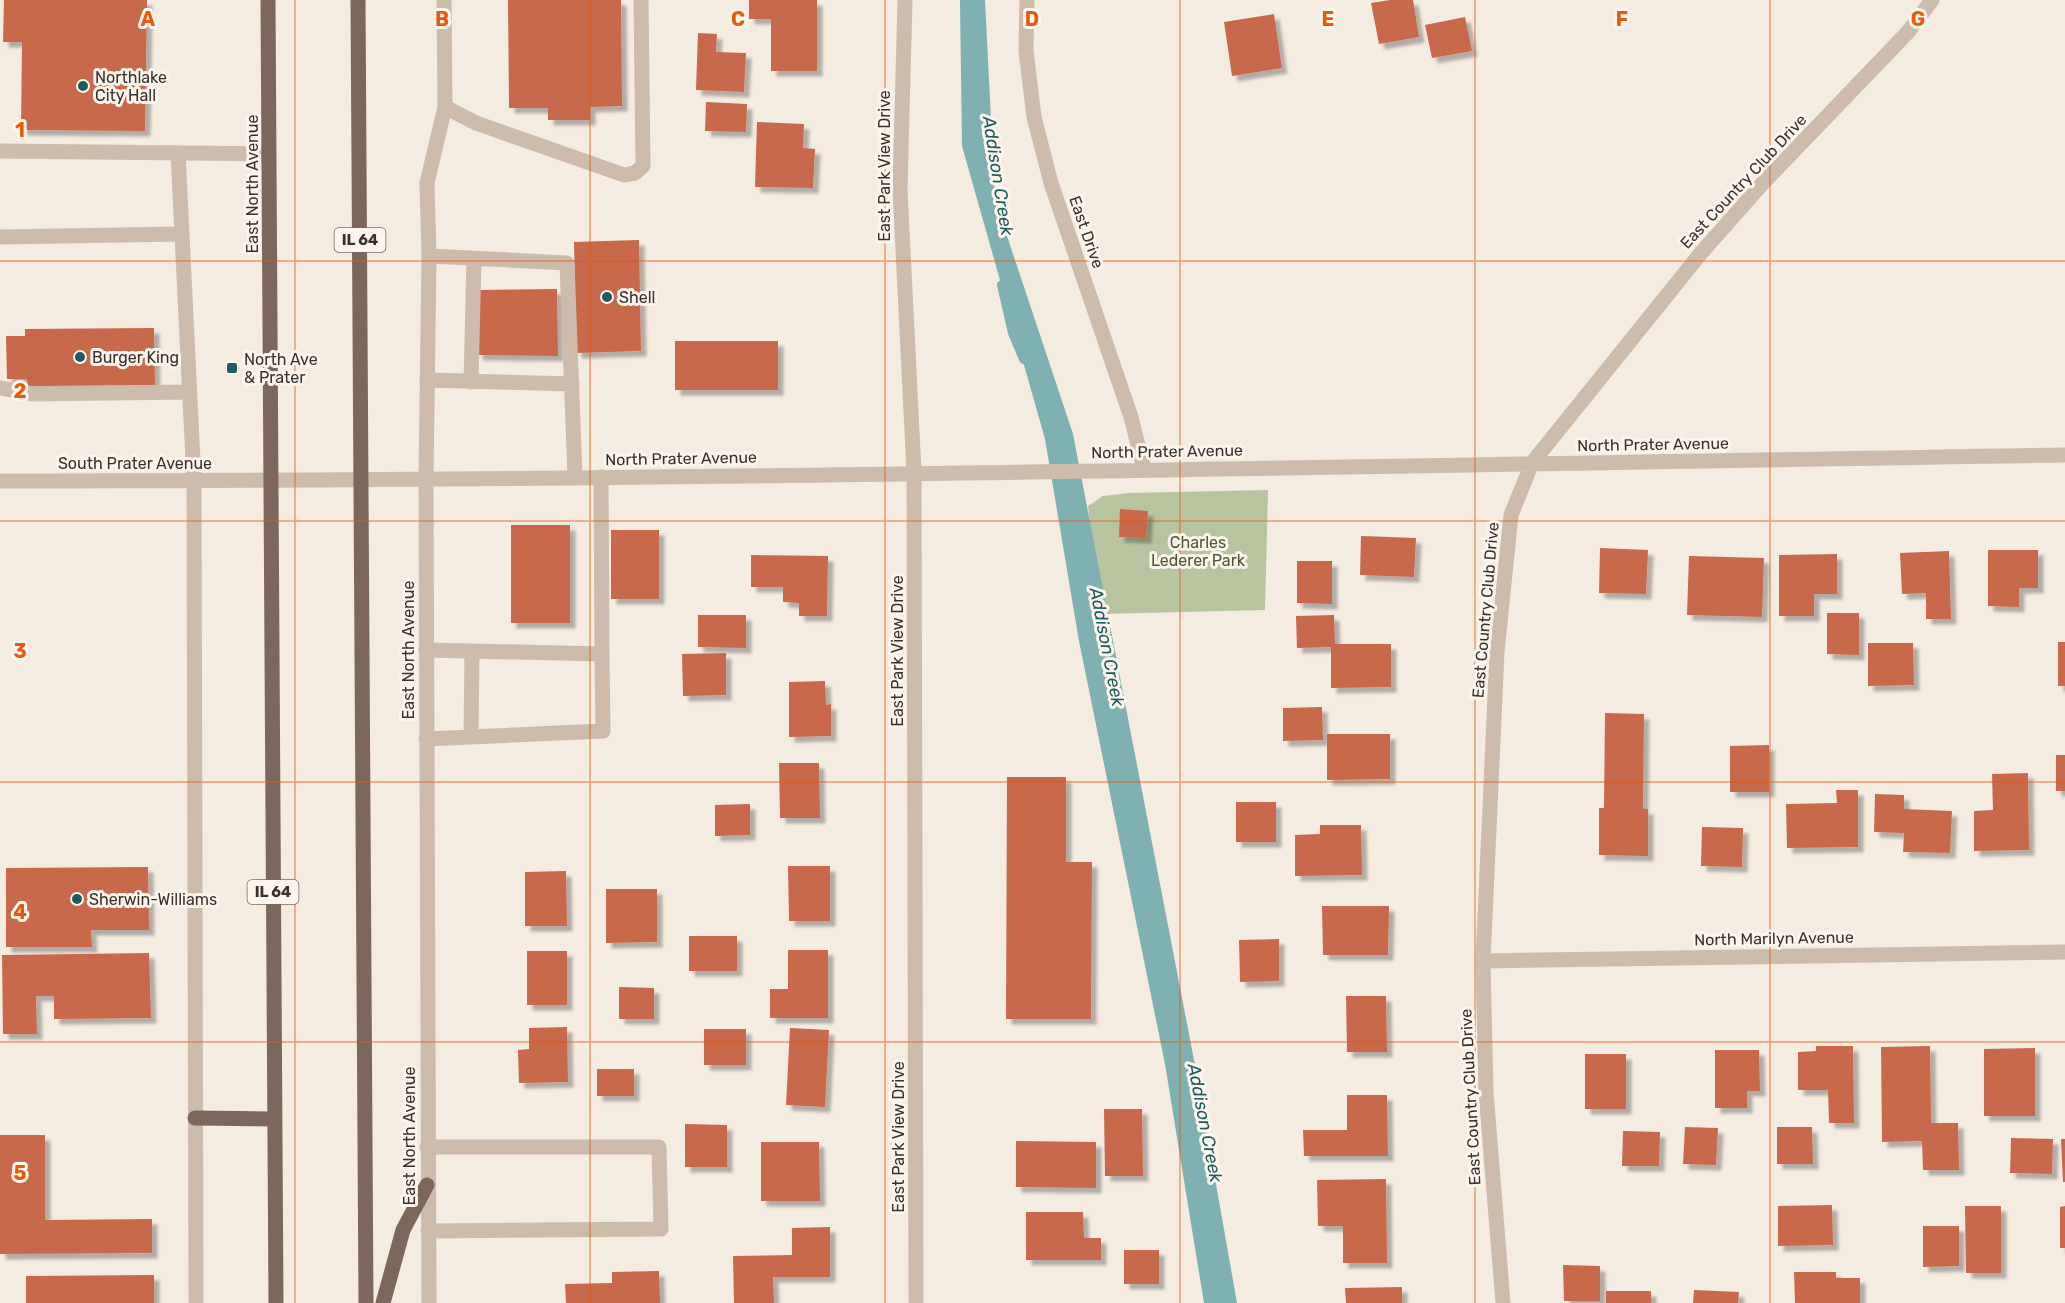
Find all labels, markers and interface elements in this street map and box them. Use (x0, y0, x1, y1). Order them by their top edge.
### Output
text: A (141, 7, 156, 31)
text: B (435, 7, 449, 31)
text: C (731, 7, 745, 31)
text: D (1025, 7, 1039, 31)
text: E (1322, 7, 1334, 31)
text: F (1616, 7, 1628, 31)
text: G (1911, 7, 1925, 31)
place label: Northlake City Hall (95, 68, 167, 105)
marker: Northlake City Hall (76, 79, 90, 93)
street label: East Park View Drive (875, 90, 894, 242)
street label: East Country Club Drive (1676, 110, 1811, 252)
water label: Addison Creek (978, 114, 1018, 238)
street label: East North Avenue (243, 115, 262, 253)
text: 1 (15, 118, 25, 142)
street label: East Drive (1065, 193, 1108, 271)
road number: IL 64 (334, 228, 386, 252)
place label: Shell (619, 288, 655, 307)
marker: Shell (600, 290, 614, 304)
place label: Burger King (92, 348, 179, 367)
marker: Burger King (73, 350, 87, 364)
place label: North Ave & Prater (244, 350, 318, 387)
marker: North Ave & Prater (225, 361, 239, 375)
text: 2 (14, 379, 27, 403)
street label: North Prater Avenue (1577, 434, 1729, 455)
street label: North Prater Avenue (1091, 441, 1243, 462)
street label: North Prater Avenue (605, 448, 757, 469)
street label: South Prater Avenue (58, 454, 212, 473)
street label: East Country Club Drive (1468, 521, 1503, 699)
park label: Charles Lederer Park (1151, 533, 1246, 570)
street label: East Park View Drive (888, 575, 907, 727)
street label: East North Avenue (399, 581, 418, 719)
water label: Addison Creek (1084, 585, 1129, 709)
text: 3 (13, 639, 27, 663)
road number: IL 64 (248, 880, 298, 904)
place label: Sherwin-Williams (89, 890, 217, 909)
marker: Sherwin-Williams (70, 892, 84, 906)
text: 4 (13, 900, 27, 924)
street label: North Marilyn Avenue (1694, 928, 1854, 949)
street label: East Country Club Drive (1456, 1008, 1485, 1186)
street label: East Park View Drive (889, 1061, 908, 1213)
water label: Addison Creek (1182, 1061, 1227, 1185)
street label: East North Avenue (400, 1067, 419, 1205)
text: 5 (14, 1161, 27, 1185)

